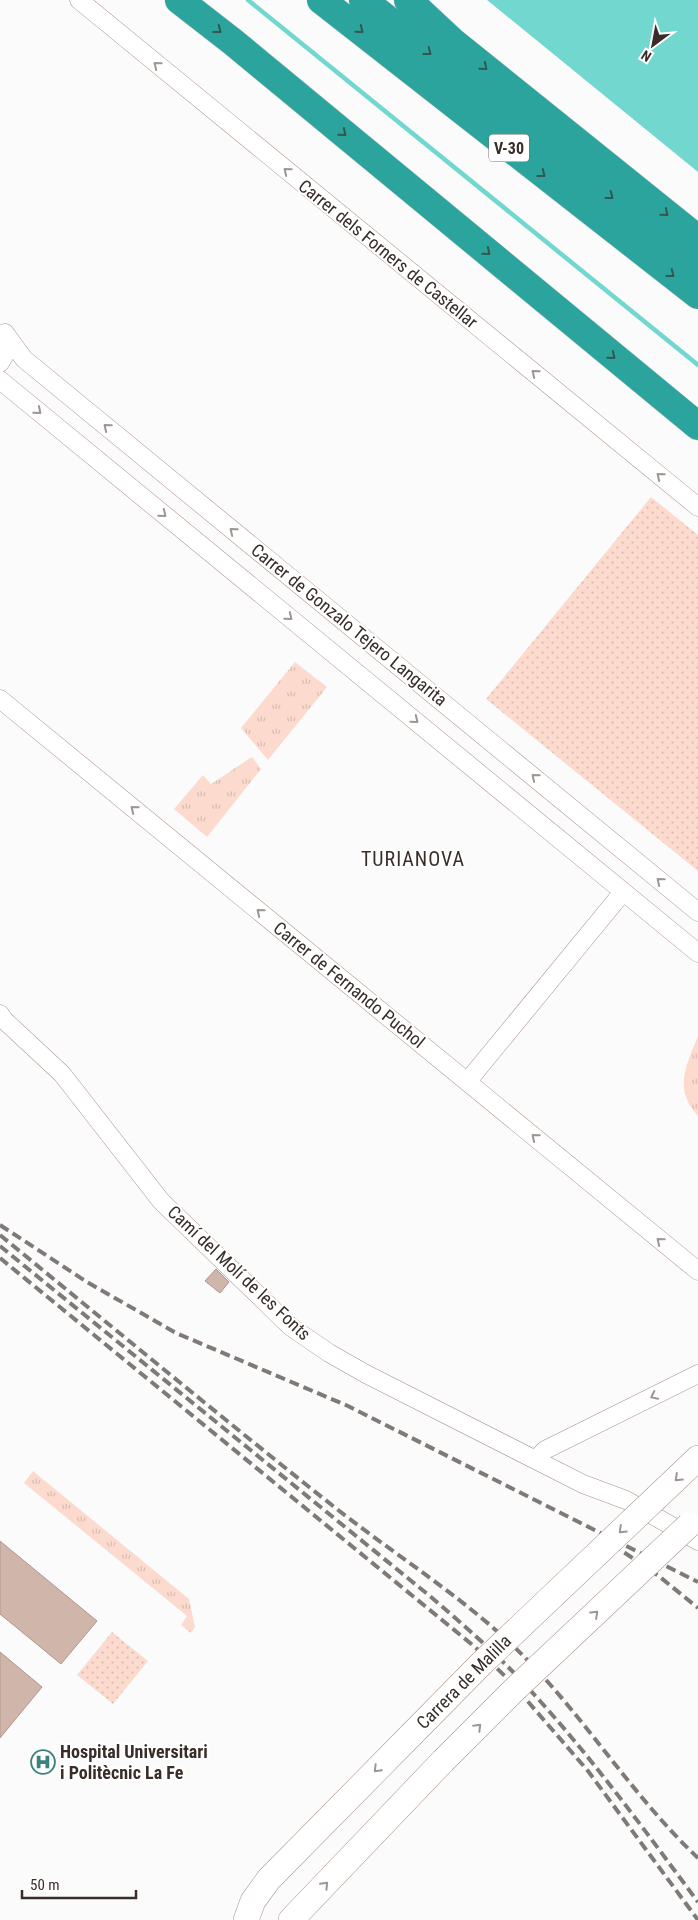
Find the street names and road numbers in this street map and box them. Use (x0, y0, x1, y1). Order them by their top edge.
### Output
road number: V-30 (489, 134, 529, 162)
street label: Carrer dels Forners de Castellar (295, 175, 482, 333)
street label: Carrer de Gonzalo Tejero Langarita (247, 539, 451, 710)
street label: Carrer de Fernando Puchol (269, 917, 429, 1052)
street label: Camí del Molí de les Fonts (164, 1201, 315, 1344)
street label: Carrera de Malilla (412, 1630, 515, 1733)

